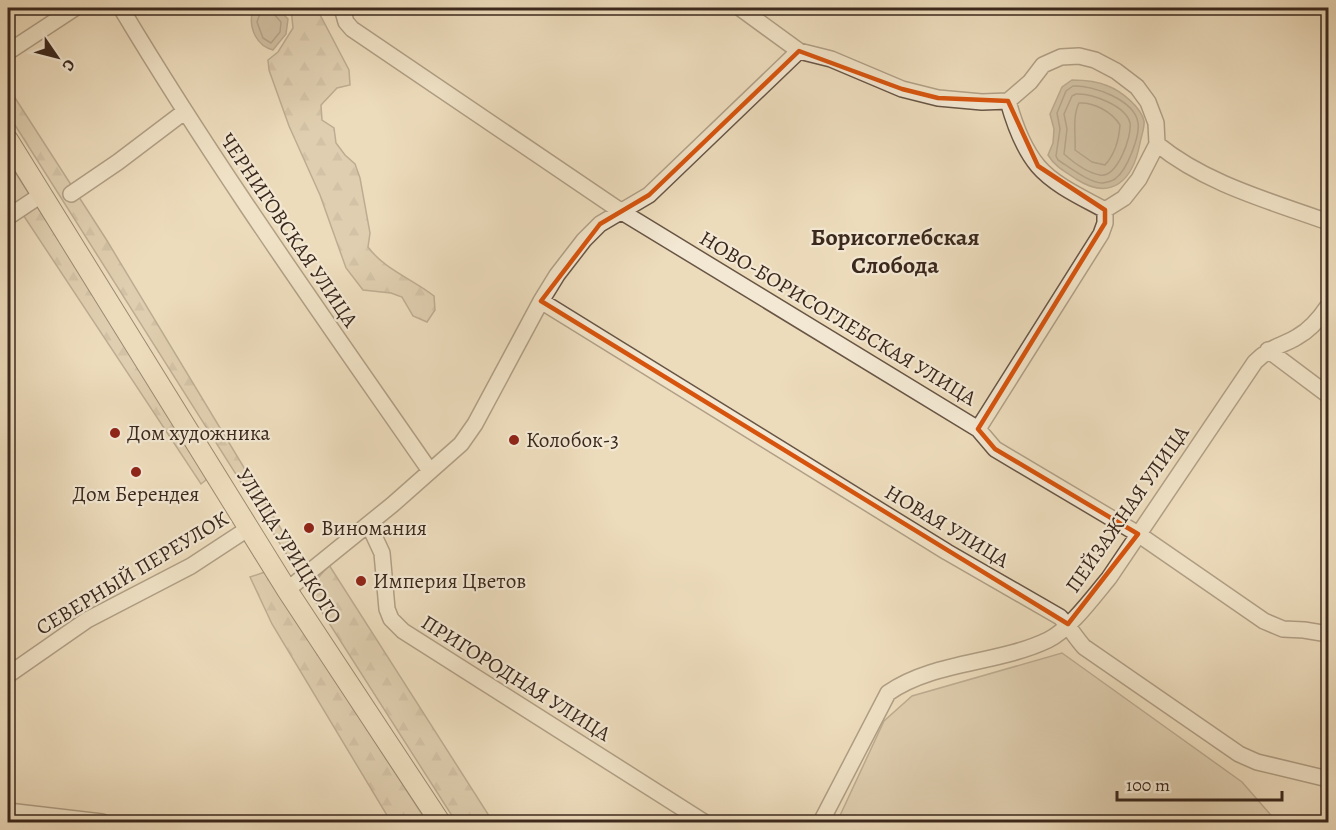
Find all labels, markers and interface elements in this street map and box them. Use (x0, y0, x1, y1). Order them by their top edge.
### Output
north arrow (27, 27, 87, 87)
text: С (57, 55, 80, 75)
street label: ЧЕРНИГОВСКАЯ УЛИЦА (214, 127, 365, 333)
district label: Борисоглебская Слобода (810, 221, 980, 281)
street label: НОВО-БОРИСОГЛЕБСКАЯ УЛИЦА (694, 224, 982, 412)
place label: Дом художника (127, 419, 270, 447)
street label: ПЕЙЗАЖНАЯ УЛИЦА (1059, 419, 1196, 598)
marker: Дом художника (108, 426, 122, 440)
place label: Колобок-3 (526, 426, 619, 454)
marker: Колобок-3 (507, 433, 521, 447)
street label: УЛИЦА УРИЦКОГО (230, 463, 348, 629)
marker: Дом Берендея (129, 465, 143, 479)
street label: НОВАЯ УЛИЦА (880, 478, 1015, 574)
place label: Дом Берендея (73, 480, 199, 508)
street label: СЕВЕРНЫЙ ПЕРЕУЛОК (31, 504, 234, 642)
place label: Виномания (321, 514, 427, 542)
marker: Виномания (302, 521, 316, 535)
place label: Империя Цветов (373, 567, 526, 595)
marker: Империя Цветов (354, 574, 368, 588)
street label: ПРИГОРОДНАЯ УЛИЦА (416, 608, 617, 748)
scale bar (1117, 764, 1282, 802)
text: 100 m (1126, 773, 1170, 797)

